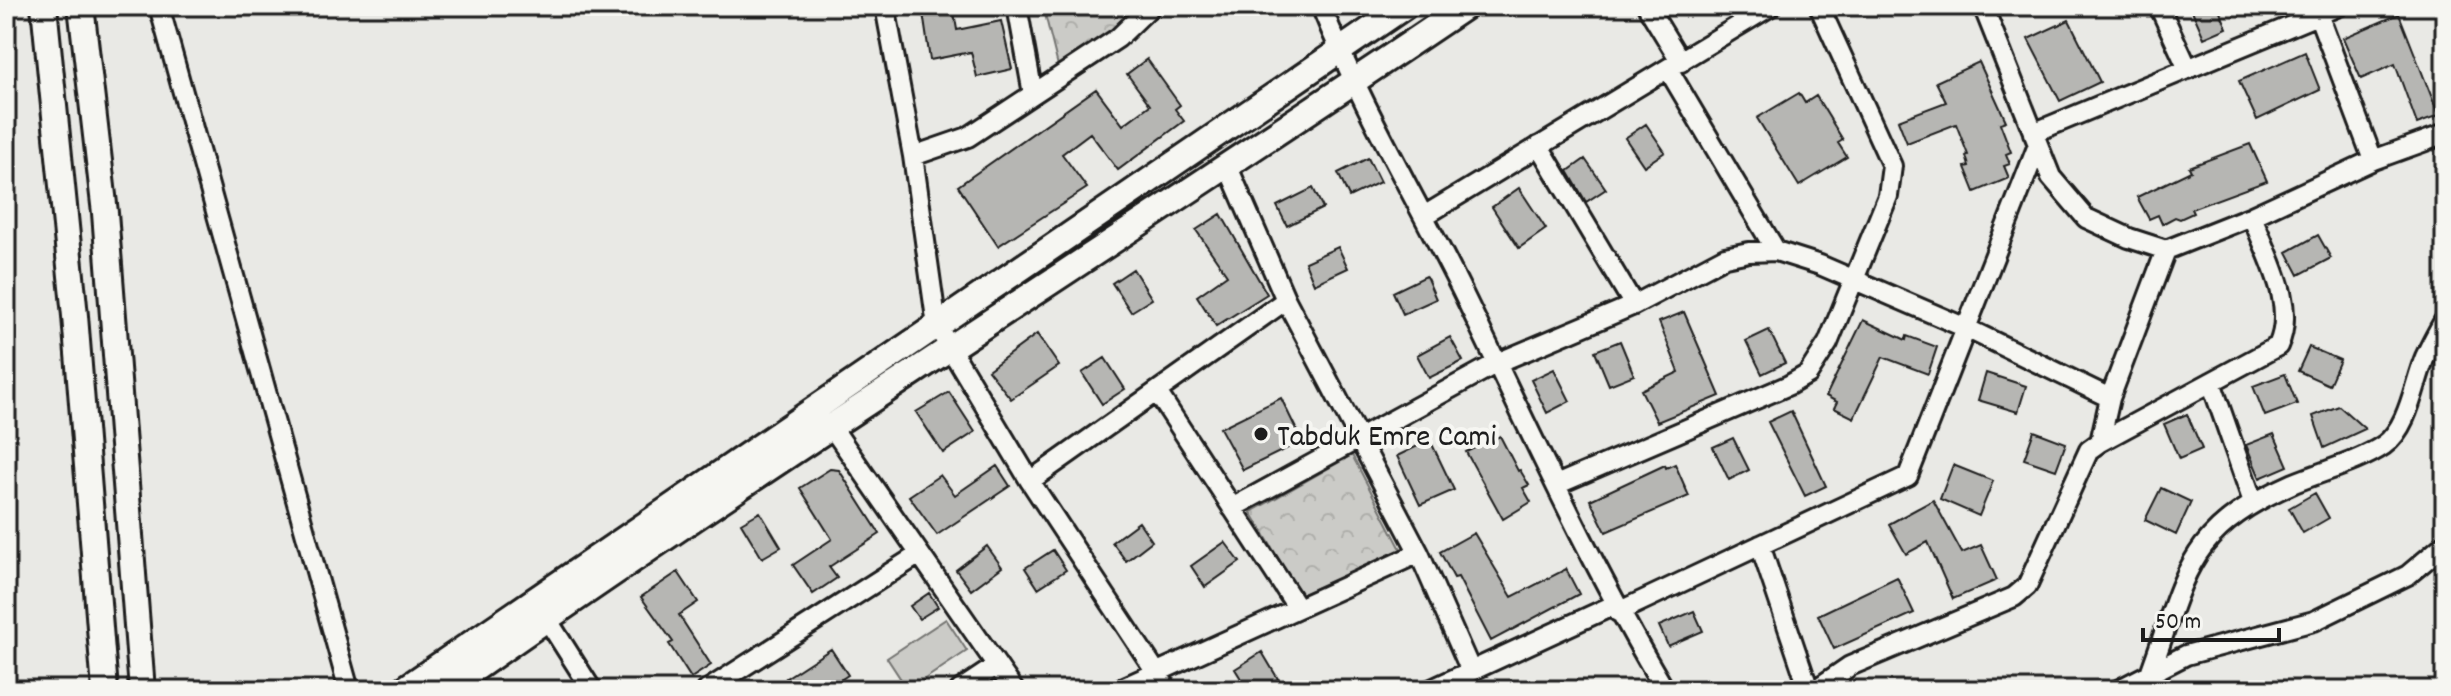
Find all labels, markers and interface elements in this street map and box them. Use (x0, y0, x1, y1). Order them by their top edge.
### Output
place label: Tabduk Emre Cami (1277, 416, 1497, 462)
marker: Tabduk Emre Cami (1252, 425, 1270, 443)
scale bar (2143, 592, 2279, 642)
text: 50 m (2155, 606, 2201, 640)

